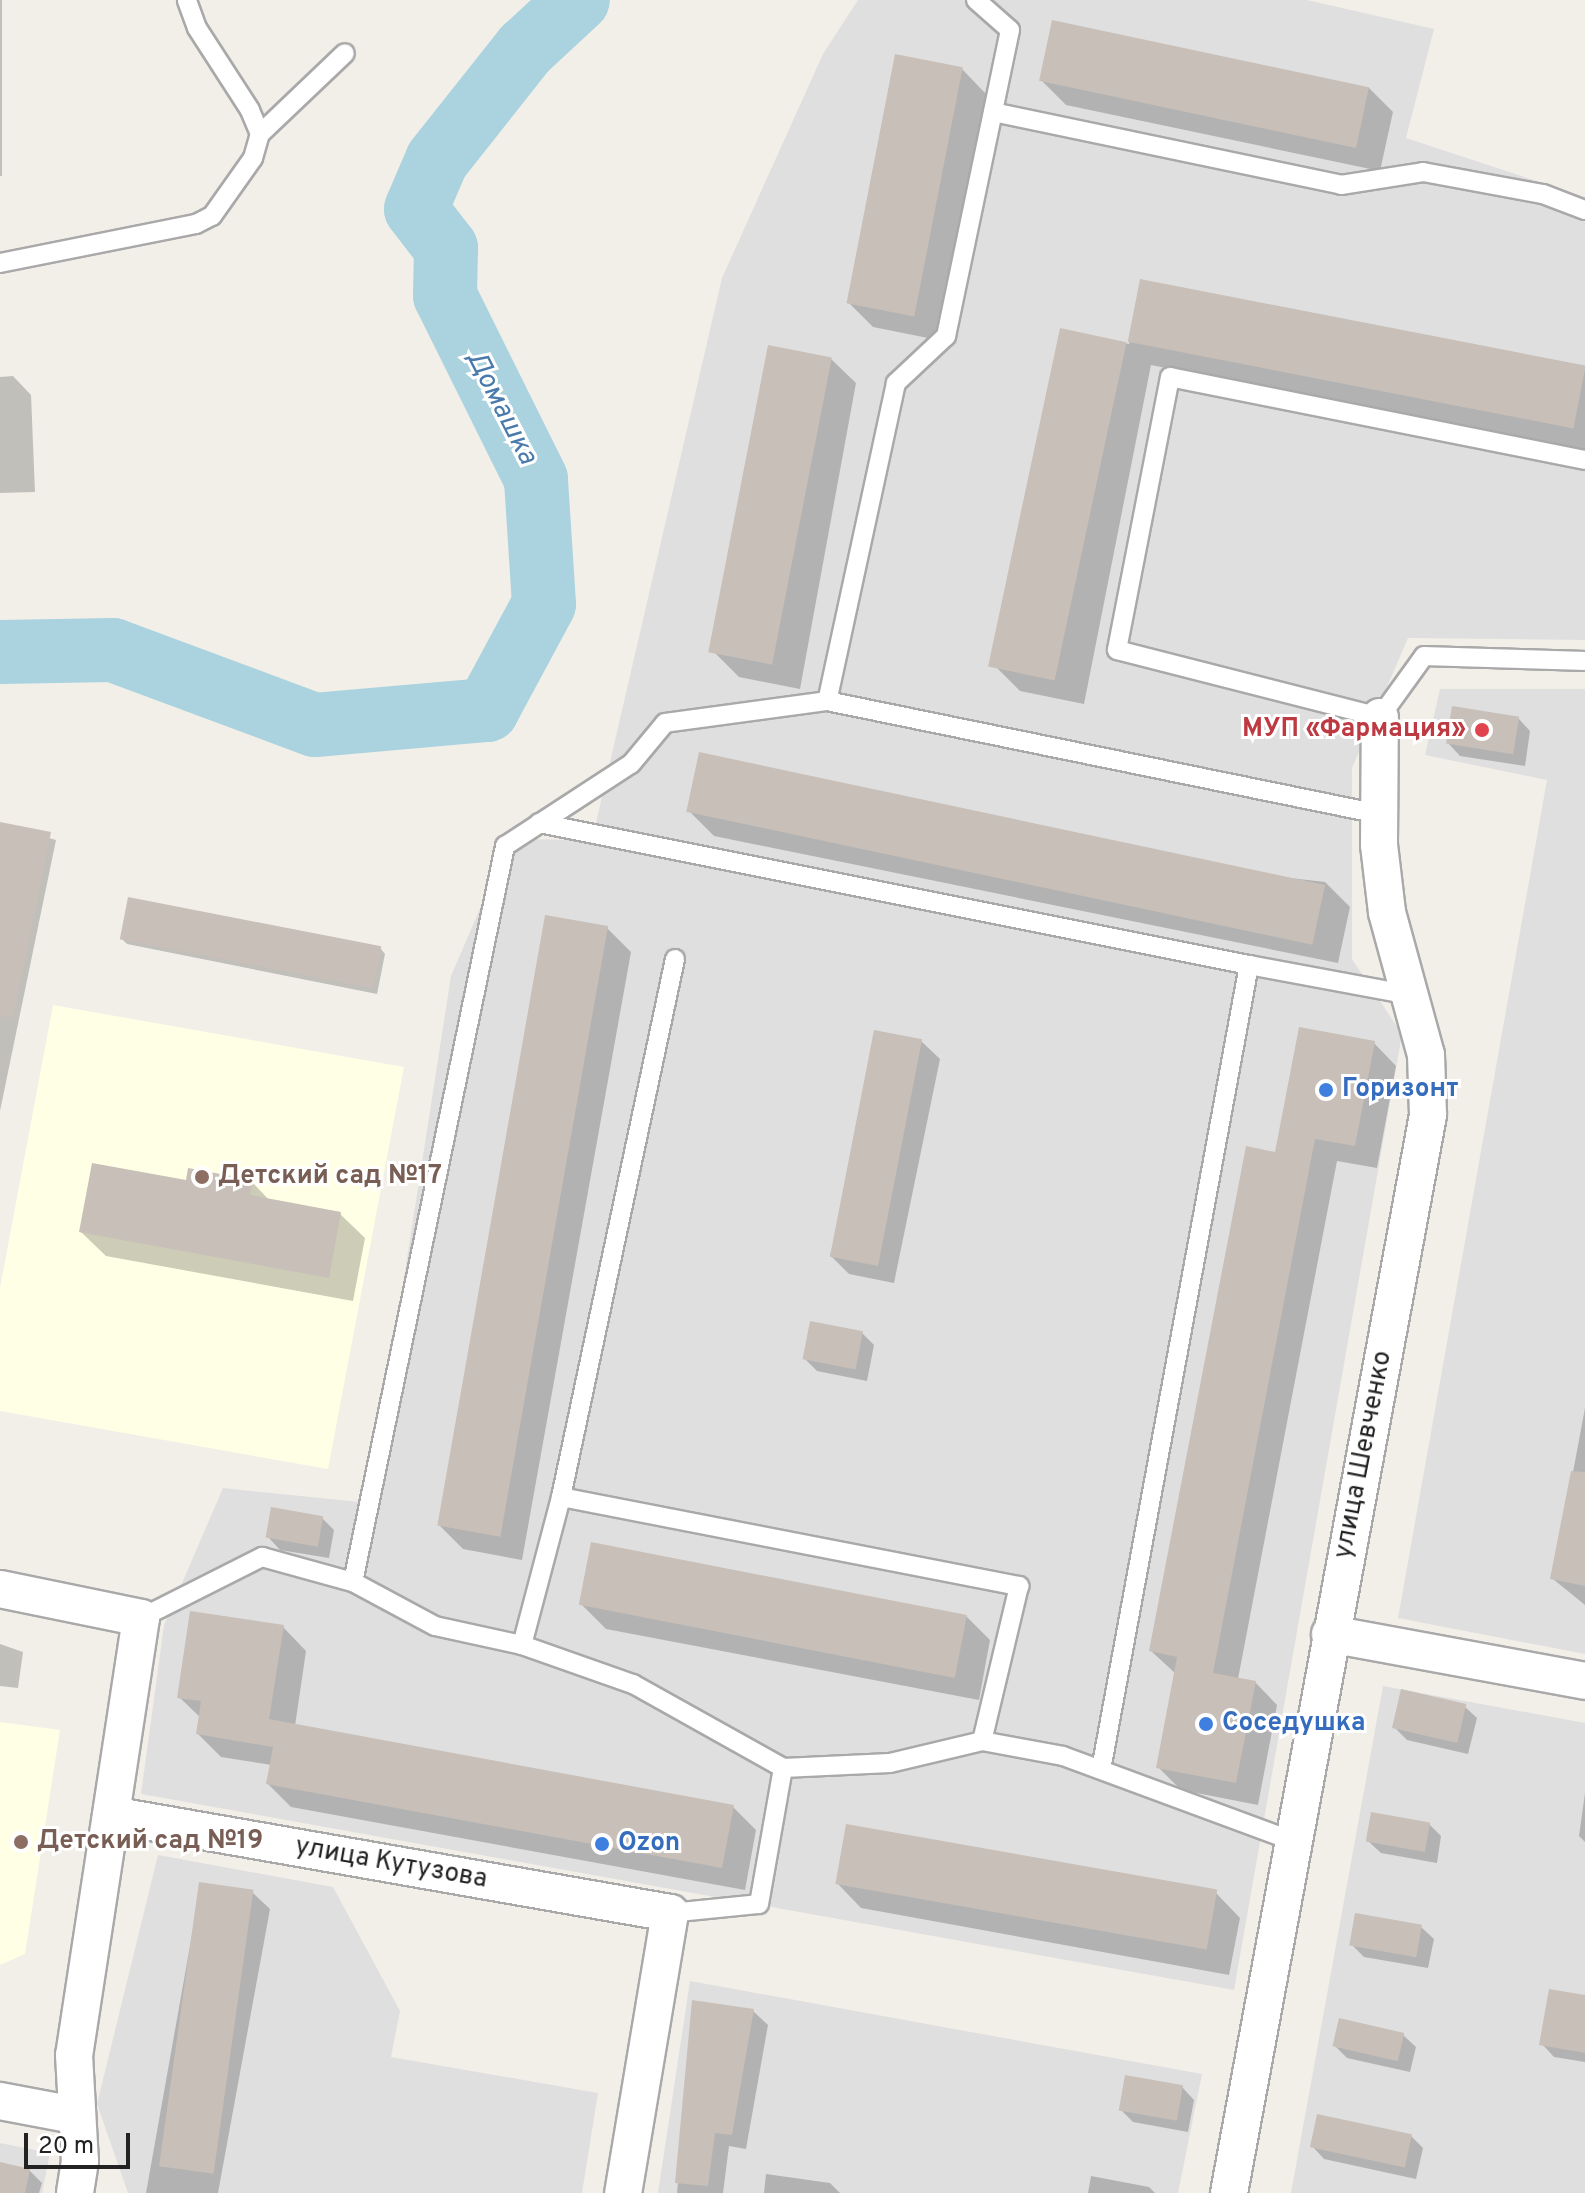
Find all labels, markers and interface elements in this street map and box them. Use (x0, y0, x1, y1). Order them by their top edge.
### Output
water label: Домашка (458, 346, 544, 470)
place label: МУП «Фармация» (1242, 714, 1466, 746)
marker: МУП «Фармация» (1473, 721, 1491, 739)
place label: Горизонт (1342, 1074, 1459, 1106)
marker: Горизонт (1317, 1081, 1335, 1099)
place label: Детский сад №17 (218, 1161, 442, 1193)
marker: Детский сад №17 (193, 1168, 211, 1186)
street label: улица Шевченко (1329, 1349, 1399, 1561)
place label: Соседушка (1222, 1708, 1366, 1740)
marker: Соседушка (1197, 1715, 1215, 1733)
place label: Детский сад №19 (37, 1826, 263, 1858)
place label: Ozon (618, 1828, 680, 1860)
street label: улица Кутузова (293, 1832, 489, 1896)
marker: Детский сад №19 (12, 1833, 30, 1851)
marker: Ozon (593, 1835, 611, 1853)
scale bar (28, 2117, 134, 2167)
text: 20 m (38, 2132, 94, 2162)

